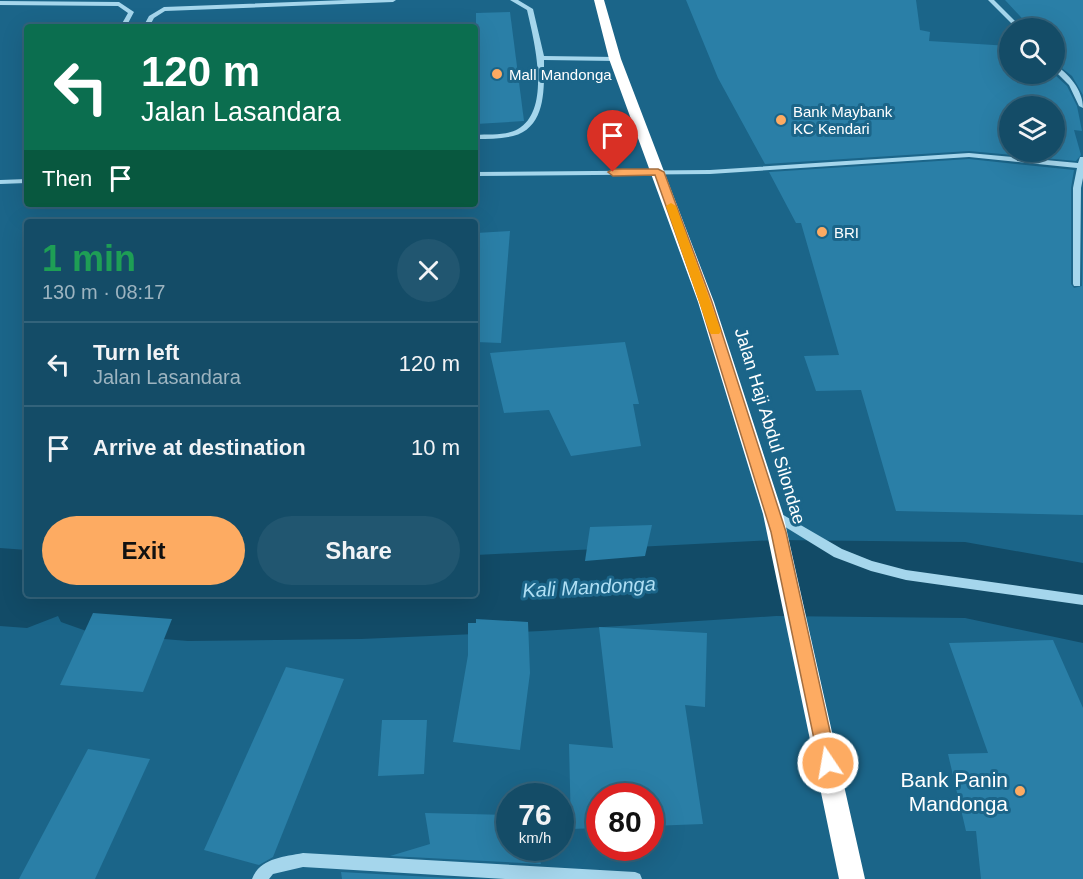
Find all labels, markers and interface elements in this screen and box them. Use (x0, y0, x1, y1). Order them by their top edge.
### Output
map controls (999, 18, 1065, 162)
button: search (999, 18, 1065, 84)
icon: left (42, 48, 120, 126)
text: 120 m (141, 48, 260, 95)
place label: Mall Mandonga (509, 66, 612, 83)
marker: Mall Mandonga (490, 67, 504, 81)
button: layers (999, 96, 1065, 162)
text: Jalan Lasandara (141, 97, 341, 127)
place label: Bank Maybank KC Kendari (793, 103, 893, 137)
pin (587, 110, 638, 172)
marker: Bank Maybank KC Kendari (774, 113, 788, 127)
icon: arrive (596, 119, 629, 152)
icon: arrive (104, 162, 137, 195)
text: Then (42, 166, 92, 191)
place label: BRI (834, 224, 859, 241)
marker: BRI (815, 225, 829, 239)
text: 1 min (42, 238, 136, 279)
button: close (397, 239, 460, 302)
text: 130 m · 08:17 (42, 281, 165, 303)
street label: Jalan Haji Abdul Silondae (731, 325, 809, 527)
text: Turn left (93, 340, 179, 365)
icon: left (42, 348, 75, 381)
text: 120 m (399, 351, 460, 376)
text: Jalan Lasandara (93, 366, 241, 388)
icon: arrive (42, 432, 75, 465)
text: Arrive at destination (93, 435, 306, 460)
text: 10 m (411, 435, 460, 460)
button: Exit (42, 516, 245, 585)
button: Share (257, 516, 460, 585)
water label: Kali Mandonga (522, 573, 656, 601)
position arrow (796, 731, 860, 795)
place label: Bank Panin Mandonga (901, 768, 1008, 815)
speed limit sign: 80 (586, 783, 664, 861)
marker: Bank Panin Mandonga (1013, 784, 1027, 798)
text: 76 (518, 798, 552, 831)
text: km/h (519, 829, 551, 846)

